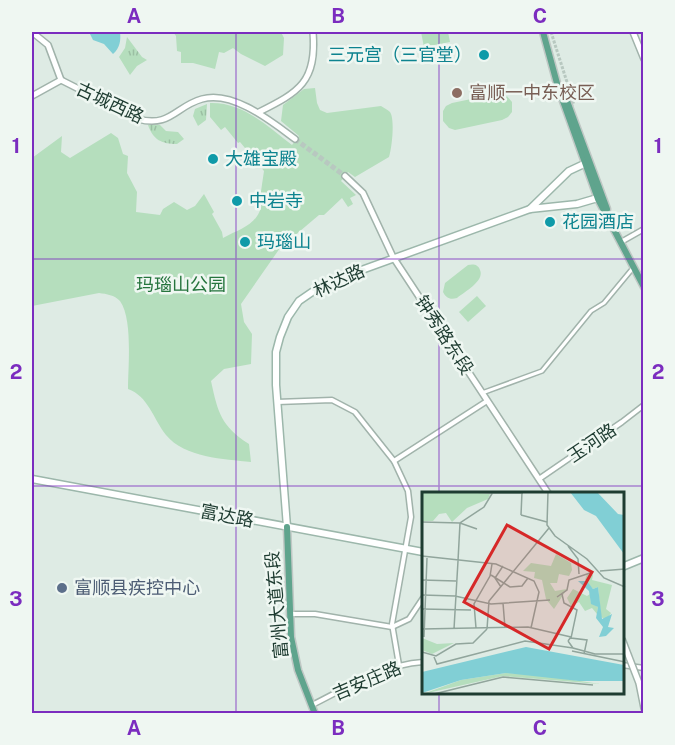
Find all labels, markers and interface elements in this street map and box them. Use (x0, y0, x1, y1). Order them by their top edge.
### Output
text: A (127, 4, 141, 28)
text: B (331, 4, 345, 28)
text: C (533, 4, 547, 28)
place label: 三元宫（三官堂） (328, 44, 472, 65)
marker: 三元宫（三官堂） (477, 48, 491, 62)
street label: 古城西路 (73, 78, 147, 127)
place label: 富顺一中东校区 (469, 82, 595, 103)
marker: 富顺一中东校区 (450, 86, 464, 100)
text: 1 (12, 134, 20, 158)
text: 1 (654, 134, 662, 158)
place label: 大雄宝殿 (225, 148, 297, 169)
marker: 大雄宝殿 (206, 152, 220, 166)
place label: 中岩寺 (249, 190, 303, 211)
marker: 中岩寺 (230, 194, 244, 208)
place label: 花园酒店 (562, 211, 634, 232)
marker: 花园酒店 (543, 215, 557, 229)
place label: 玛瑙山 (257, 231, 311, 252)
marker: 玛瑙山 (238, 235, 252, 249)
street label: 林达路 (310, 260, 368, 301)
park label: 玛瑙山公园 (136, 274, 226, 295)
street label: 钟秀路东段 (411, 291, 478, 378)
text: 2 (10, 360, 22, 384)
text: 2 (652, 360, 664, 384)
street label: 玉河路 (563, 419, 620, 466)
inset map (422, 492, 624, 694)
street label: 富达路 (199, 500, 256, 531)
street label: 富州大道东段 (261, 550, 292, 660)
place label: 富顺县疾控中心 (74, 577, 200, 598)
marker: 富顺县疾控中心 (55, 581, 69, 595)
text: 3 (9, 587, 23, 611)
text: 3 (651, 587, 665, 611)
street label: 吉安庄路 (330, 657, 404, 704)
text: A (127, 716, 141, 740)
text: B (331, 716, 345, 740)
text: C (533, 716, 547, 740)

